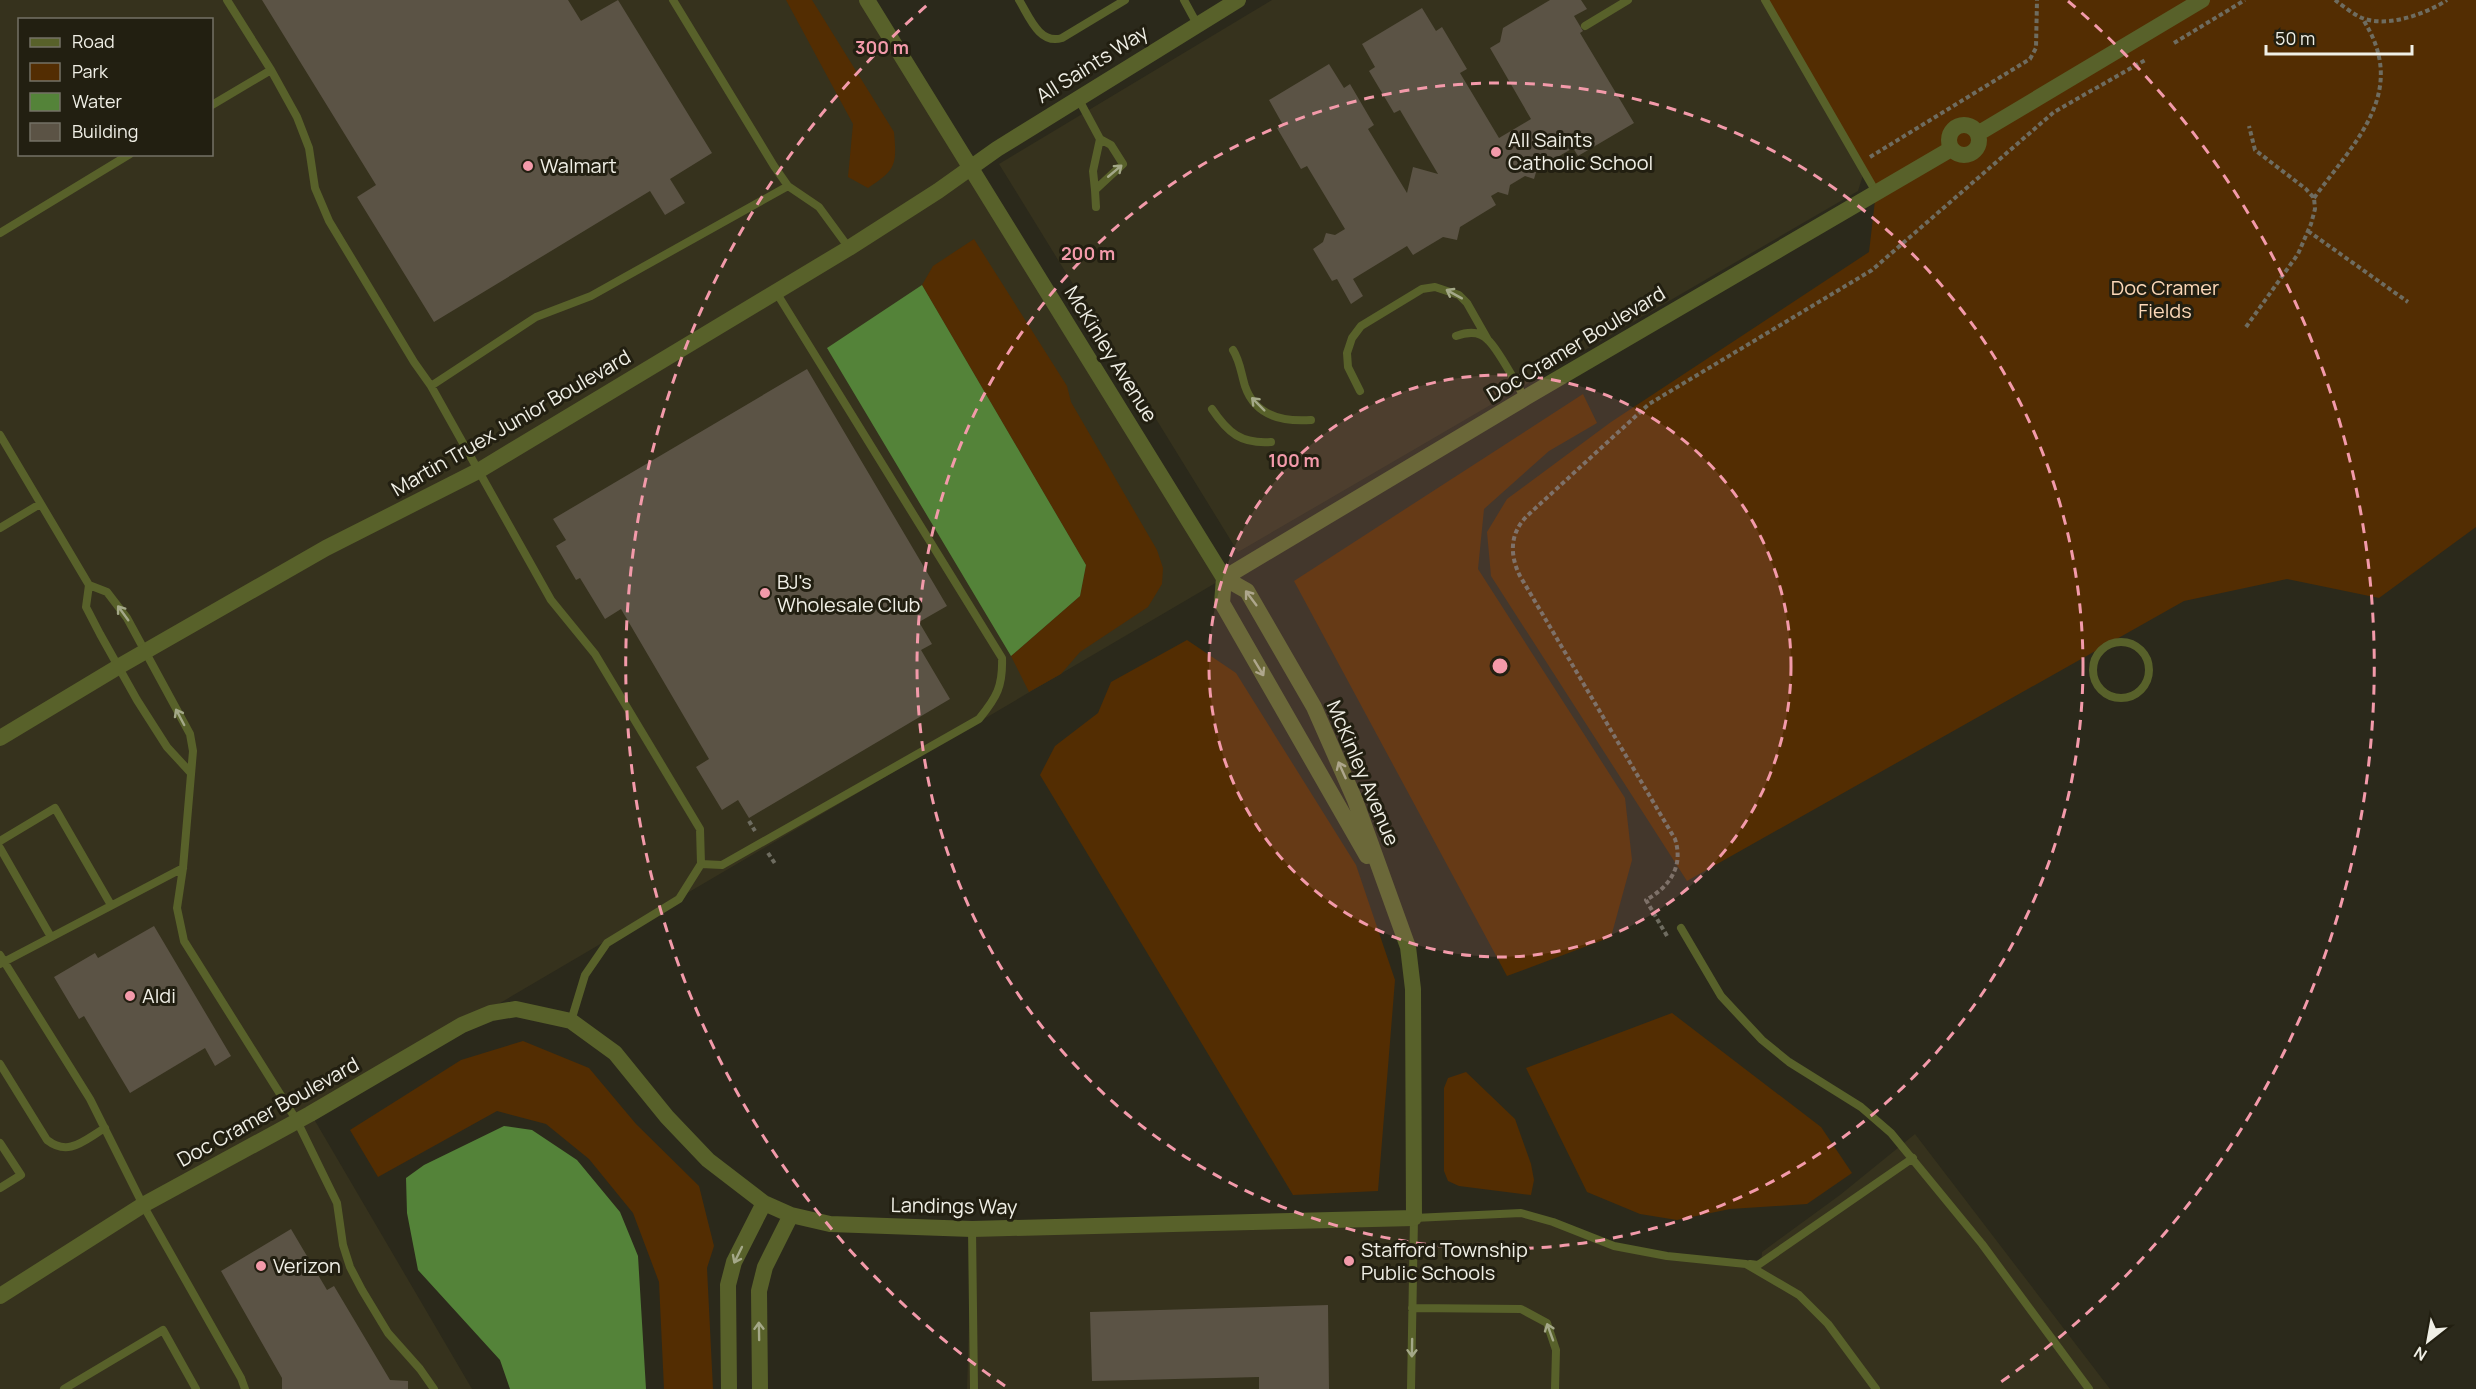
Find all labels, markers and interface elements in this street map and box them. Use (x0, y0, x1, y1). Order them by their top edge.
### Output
legend (18, 18, 213, 156)
street label: All Saints Way (1031, 18, 1153, 109)
scale bar (2266, 18, 2412, 56)
text: 50 m (2275, 26, 2315, 50)
text: Road (72, 29, 115, 53)
text: 300 m (855, 35, 909, 59)
text: Park (72, 59, 109, 83)
text: Water (72, 89, 122, 113)
text: Building (72, 119, 138, 143)
place label: All Saints Catholic School (1508, 126, 1653, 176)
marker: All Saints Catholic School (1489, 145, 1503, 159)
place label: Walmart (540, 152, 617, 179)
marker: Walmart (521, 159, 535, 173)
one-way arrow (1106, 164, 1122, 178)
text: 200 m (1061, 241, 1115, 265)
park label: Doc Cramer Fields (2111, 274, 2219, 324)
street label: Doc Cramer Boulevard (1481, 280, 1670, 408)
street label: McKinley Avenue (1059, 281, 1164, 427)
one-way arrow (1446, 288, 1463, 300)
street label: Martin Truex Junior Boulevard (386, 343, 635, 502)
one-way arrow (1251, 397, 1266, 412)
text: 100 m (1268, 448, 1320, 472)
place label: BJ's Wholesale Club (777, 568, 921, 618)
marker: BJ's Wholesale Club (758, 586, 772, 600)
one-way arrow (1245, 590, 1258, 606)
one-way arrow (116, 605, 129, 621)
centre of rings (1490, 656, 1510, 676)
one-way arrow (1254, 659, 1266, 676)
street label: McKinley Avenue (1321, 696, 1406, 850)
one-way arrow (174, 709, 186, 726)
one-way arrow (1335, 761, 1346, 779)
place label: Aldi (142, 982, 176, 1009)
marker: Aldi (123, 989, 137, 1003)
street label: Doc Cramer Boulevard (172, 1050, 363, 1173)
street label: Landings Way (890, 1191, 1018, 1220)
place label: Stafford Township Public Schools (1361, 1236, 1528, 1286)
one-way arrow (732, 1245, 743, 1263)
place label: Verizon (273, 1252, 341, 1279)
marker: Stafford Township Public Schools (1342, 1254, 1356, 1268)
marker: Verizon (254, 1259, 268, 1273)
north arrow (2398, 1311, 2458, 1371)
one-way arrow (753, 1321, 765, 1341)
one-way arrow (1543, 1323, 1554, 1341)
one-way arrow (1406, 1338, 1418, 1358)
text: N (2410, 1341, 2431, 1366)

